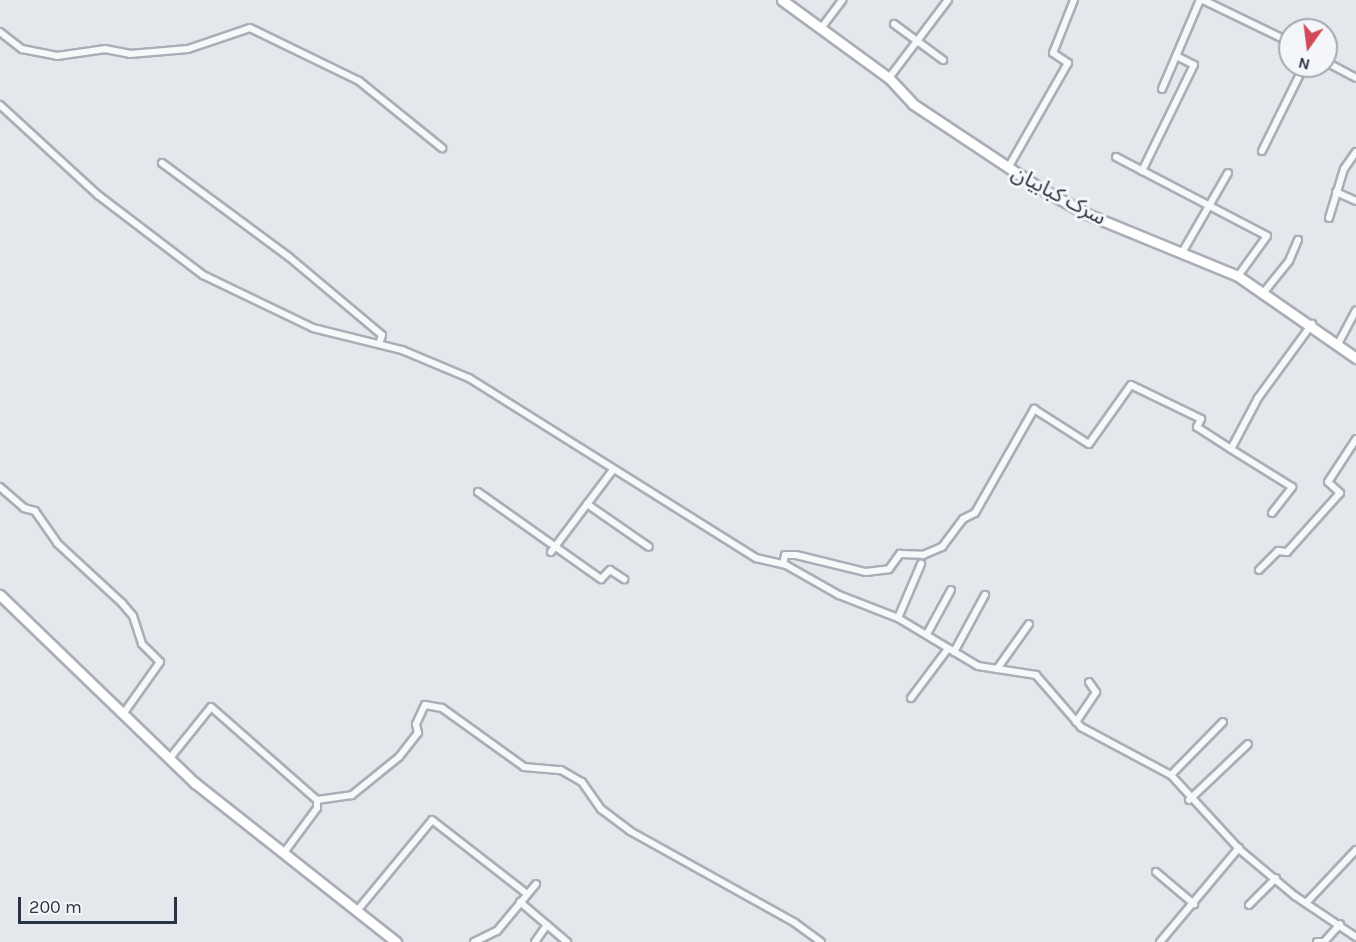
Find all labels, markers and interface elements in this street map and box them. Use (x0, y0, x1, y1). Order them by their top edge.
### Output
north arrow (1278, 18, 1338, 78)
text: N (1296, 53, 1312, 75)
street label: سرک کبابیان (1007, 160, 1111, 230)
scale bar (21, 885, 180, 923)
text: 200 m (29, 896, 82, 918)

